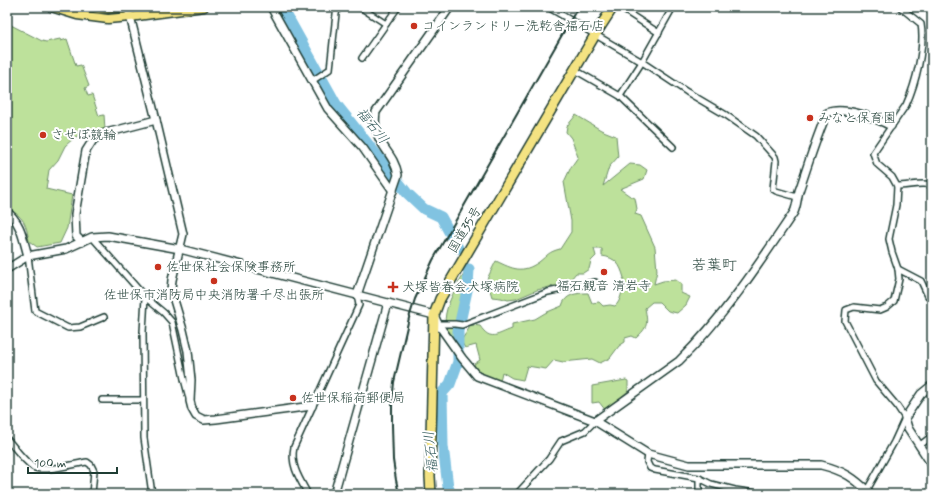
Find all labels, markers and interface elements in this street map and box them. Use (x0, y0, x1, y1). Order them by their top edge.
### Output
place label: コインランドリー洗乾舎福石店 (422, 18, 604, 35)
marker: コインランドリー洗乾舎福石店 (409, 21, 419, 31)
water label: 福石川 (352, 104, 392, 148)
place label: みなと保育園 (818, 110, 896, 127)
marker: みなと保育園 (805, 113, 815, 123)
place label: させぼ競輪 (51, 127, 116, 144)
marker: させぼ競輪 (38, 130, 48, 140)
street label: 国道35号 (444, 203, 486, 257)
district label: 若葉町 (691, 256, 737, 276)
place label: 佐世保社会保険事務所 (166, 259, 296, 276)
marker: 佐世保社会保険事務所 (153, 262, 163, 272)
marker: 福石観音 清岩寺 (599, 267, 609, 277)
marker: 佐世保市消防局中央消防署千尽出張所 (209, 276, 219, 286)
place label: 福石観音 清岩寺 (557, 278, 651, 295)
place label: 犬塚皆春会犬塚病院 (402, 279, 519, 296)
marker: 犬塚皆春会犬塚病院 (387, 281, 399, 293)
place label: 佐世保市消防局中央消防署千尽出張所 (103, 287, 325, 304)
place label: 佐世保稲荷郵便局 (301, 390, 405, 407)
marker: 佐世保稲荷郵便局 (288, 393, 298, 403)
water label: 福石川 (420, 430, 442, 474)
scale bar (28, 449, 117, 475)
text: 100 m (34, 456, 66, 472)

